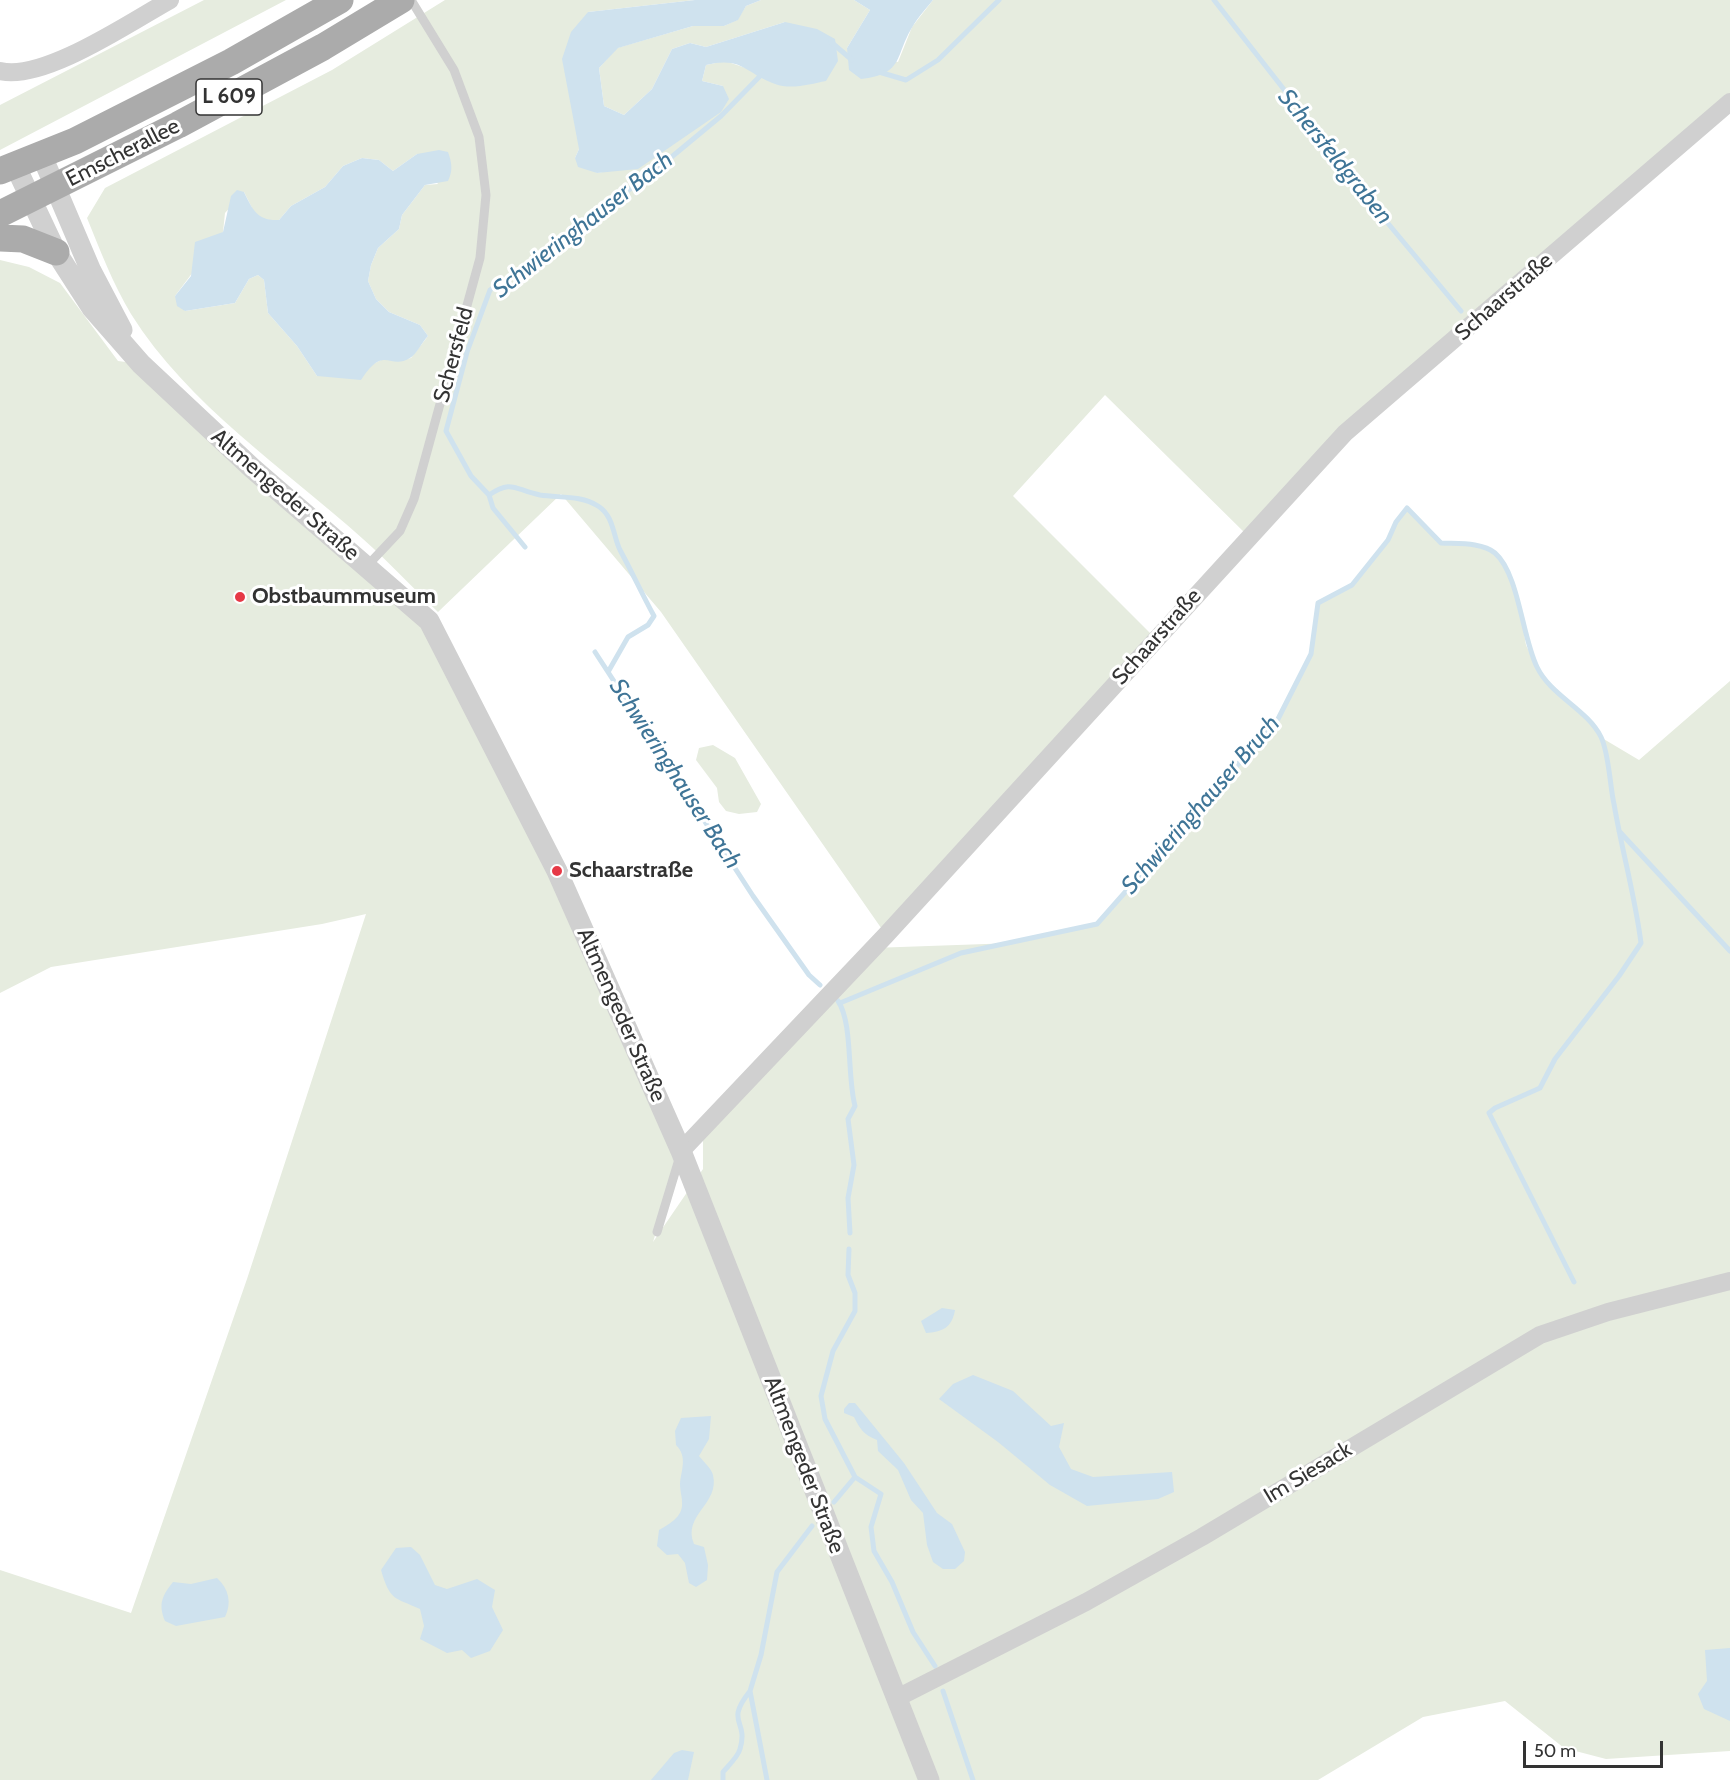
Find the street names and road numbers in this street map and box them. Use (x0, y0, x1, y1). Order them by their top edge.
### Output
road number: L 609 (196, 79, 262, 115)
street label: Emscherallee (62, 113, 184, 193)
street label: Schaarstraße (1450, 247, 1558, 347)
street label: Schersfeld (429, 304, 479, 406)
street label: Altmengeder Straße (206, 424, 364, 566)
street label: Schaarstraße (1107, 583, 1207, 691)
street label: Altmengeder Straße (571, 924, 671, 1106)
street label: Altmengeder Straße (758, 1373, 850, 1557)
street label: Im Siesack (1259, 1436, 1357, 1510)

